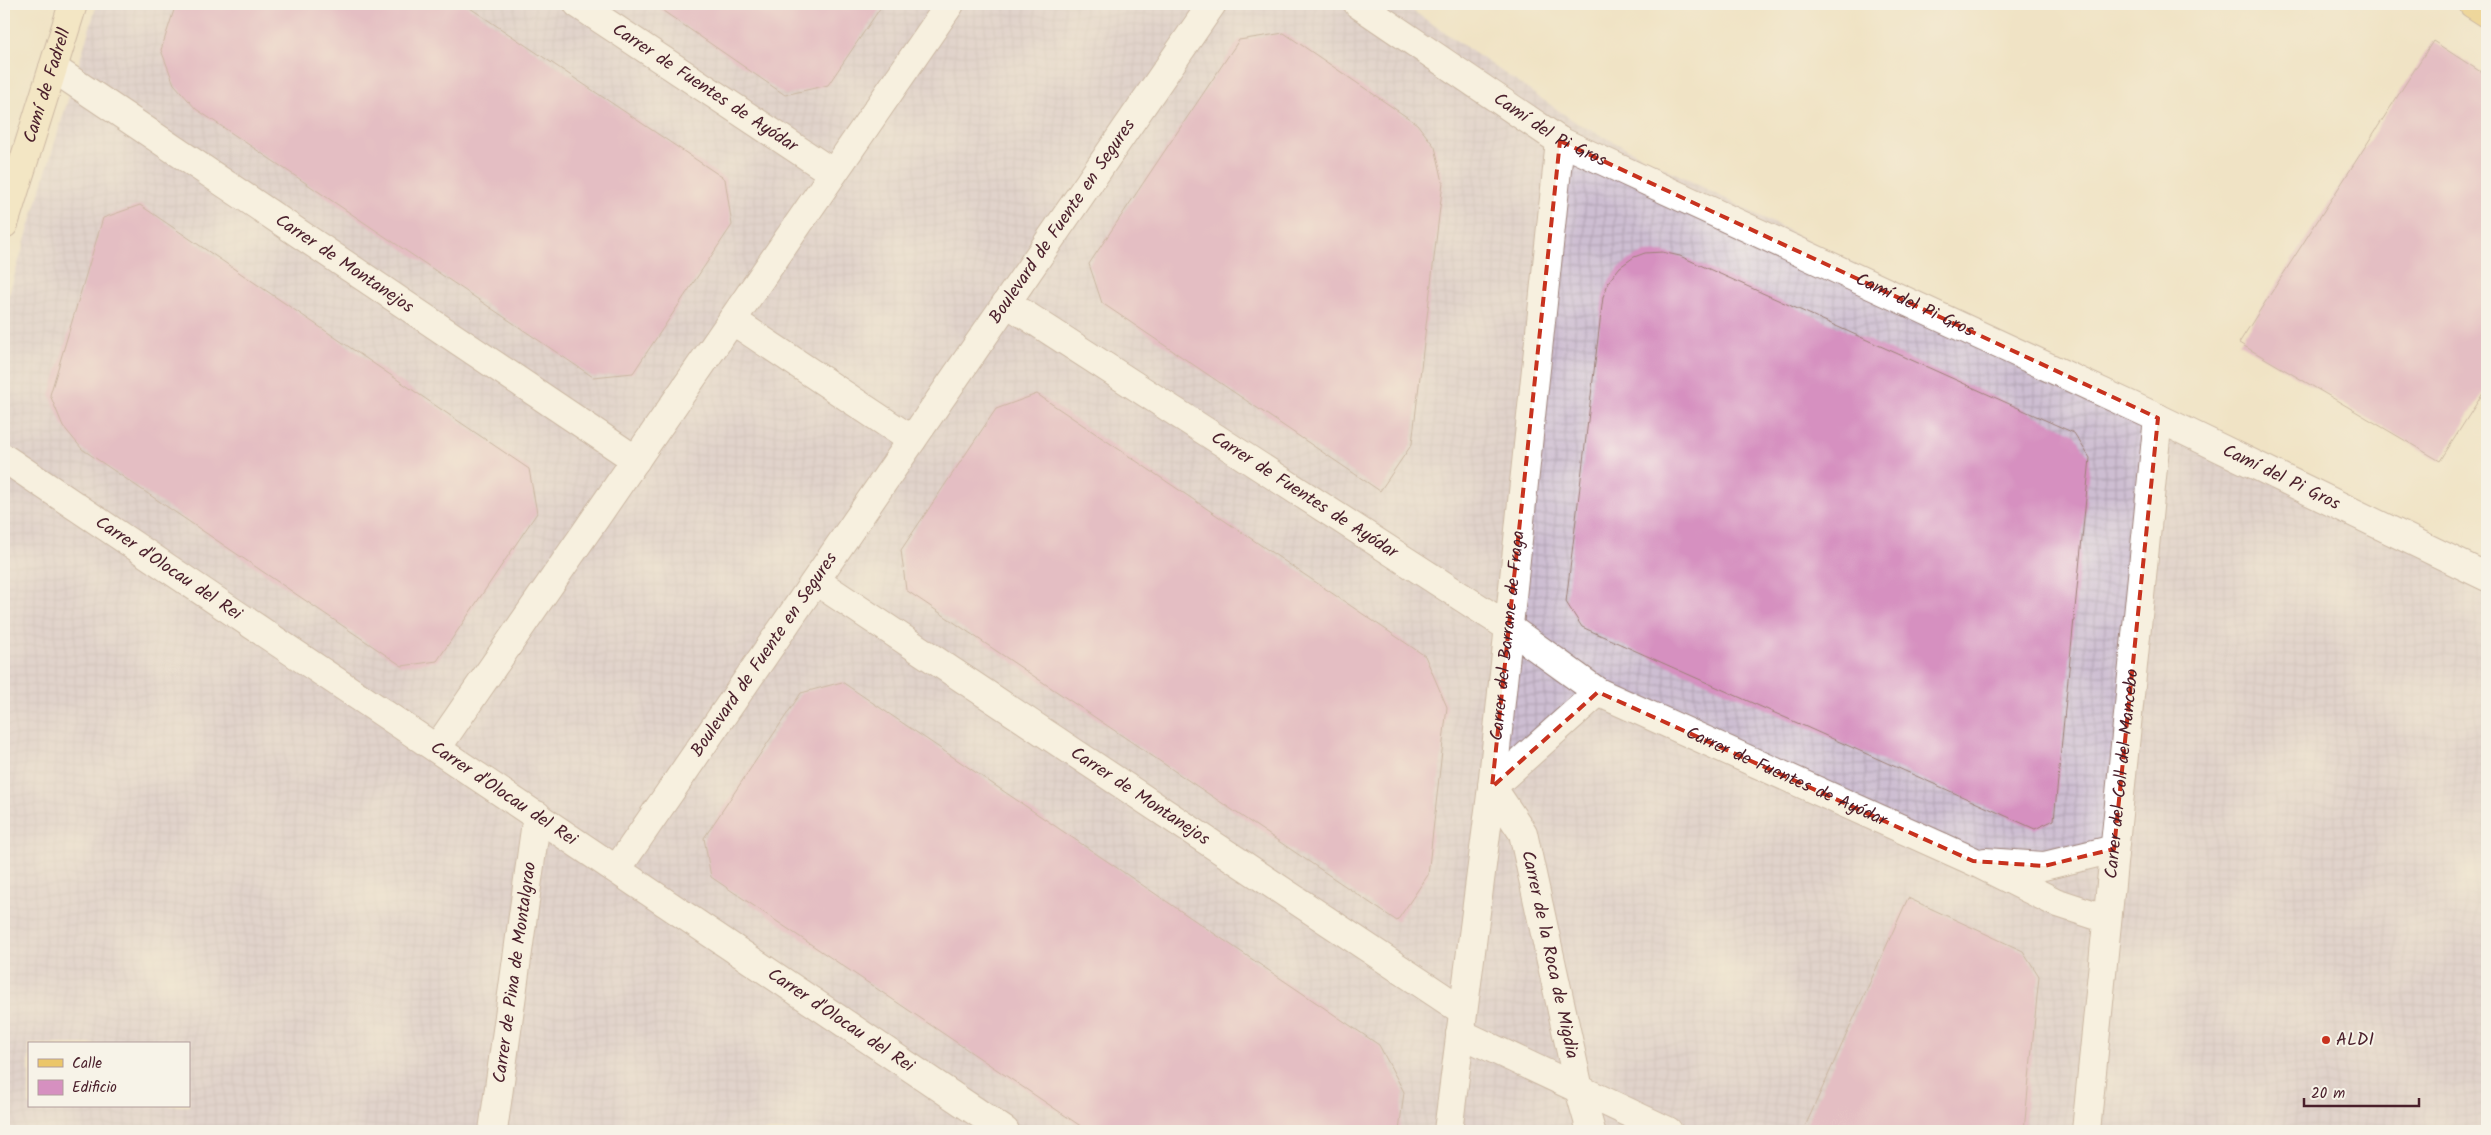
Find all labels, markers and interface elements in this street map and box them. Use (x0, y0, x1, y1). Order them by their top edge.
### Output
street label: Carrer de Fuentes de Ayódar (606, 16, 804, 161)
street label: Camí de Fadrell (16, 24, 79, 147)
street label: Camí del Pi Gros (1487, 85, 1612, 175)
street label: Boulevard de Fuente en Segures (982, 113, 1143, 330)
street label: Carrer de Montanejos (269, 207, 420, 321)
street label: Camí del Pi Gros (1851, 265, 1979, 345)
street label: Carrer de Fuentes de Ayódar (1205, 424, 1404, 567)
street label: Camí del Pi Gros (2217, 437, 2345, 519)
street label: Carrer d'Olocau del Rei (89, 509, 248, 629)
street label: Carrer del Barranc de Fraga (1482, 529, 1533, 742)
street label: Boulevard de Fuente en Segures (684, 546, 845, 763)
street label: Carrer del Coll del Mancebo (2097, 667, 2147, 880)
street label: Carrer de Fuentes de Ayódar (1681, 719, 1892, 835)
street label: Carrer d'Olocau del Rei (424, 734, 584, 854)
street label: Carrer de Montanejos (1064, 739, 1216, 853)
street label: Carrer de la Roca de Migdia (1513, 848, 1586, 1061)
street label: Carrer de Pina de Montalgrao (485, 860, 545, 1085)
street label: Carrer d'Olocau del Rei (761, 960, 920, 1081)
place label: ALDI (2336, 1026, 2374, 1055)
marker: ALDI (2320, 1034, 2332, 1046)
legend (28, 1042, 190, 1108)
text: Calle (72, 1052, 102, 1076)
scale bar (2304, 1075, 2418, 1107)
text: Edificio (72, 1076, 117, 1100)
text: 20 m (2311, 1082, 2345, 1106)

